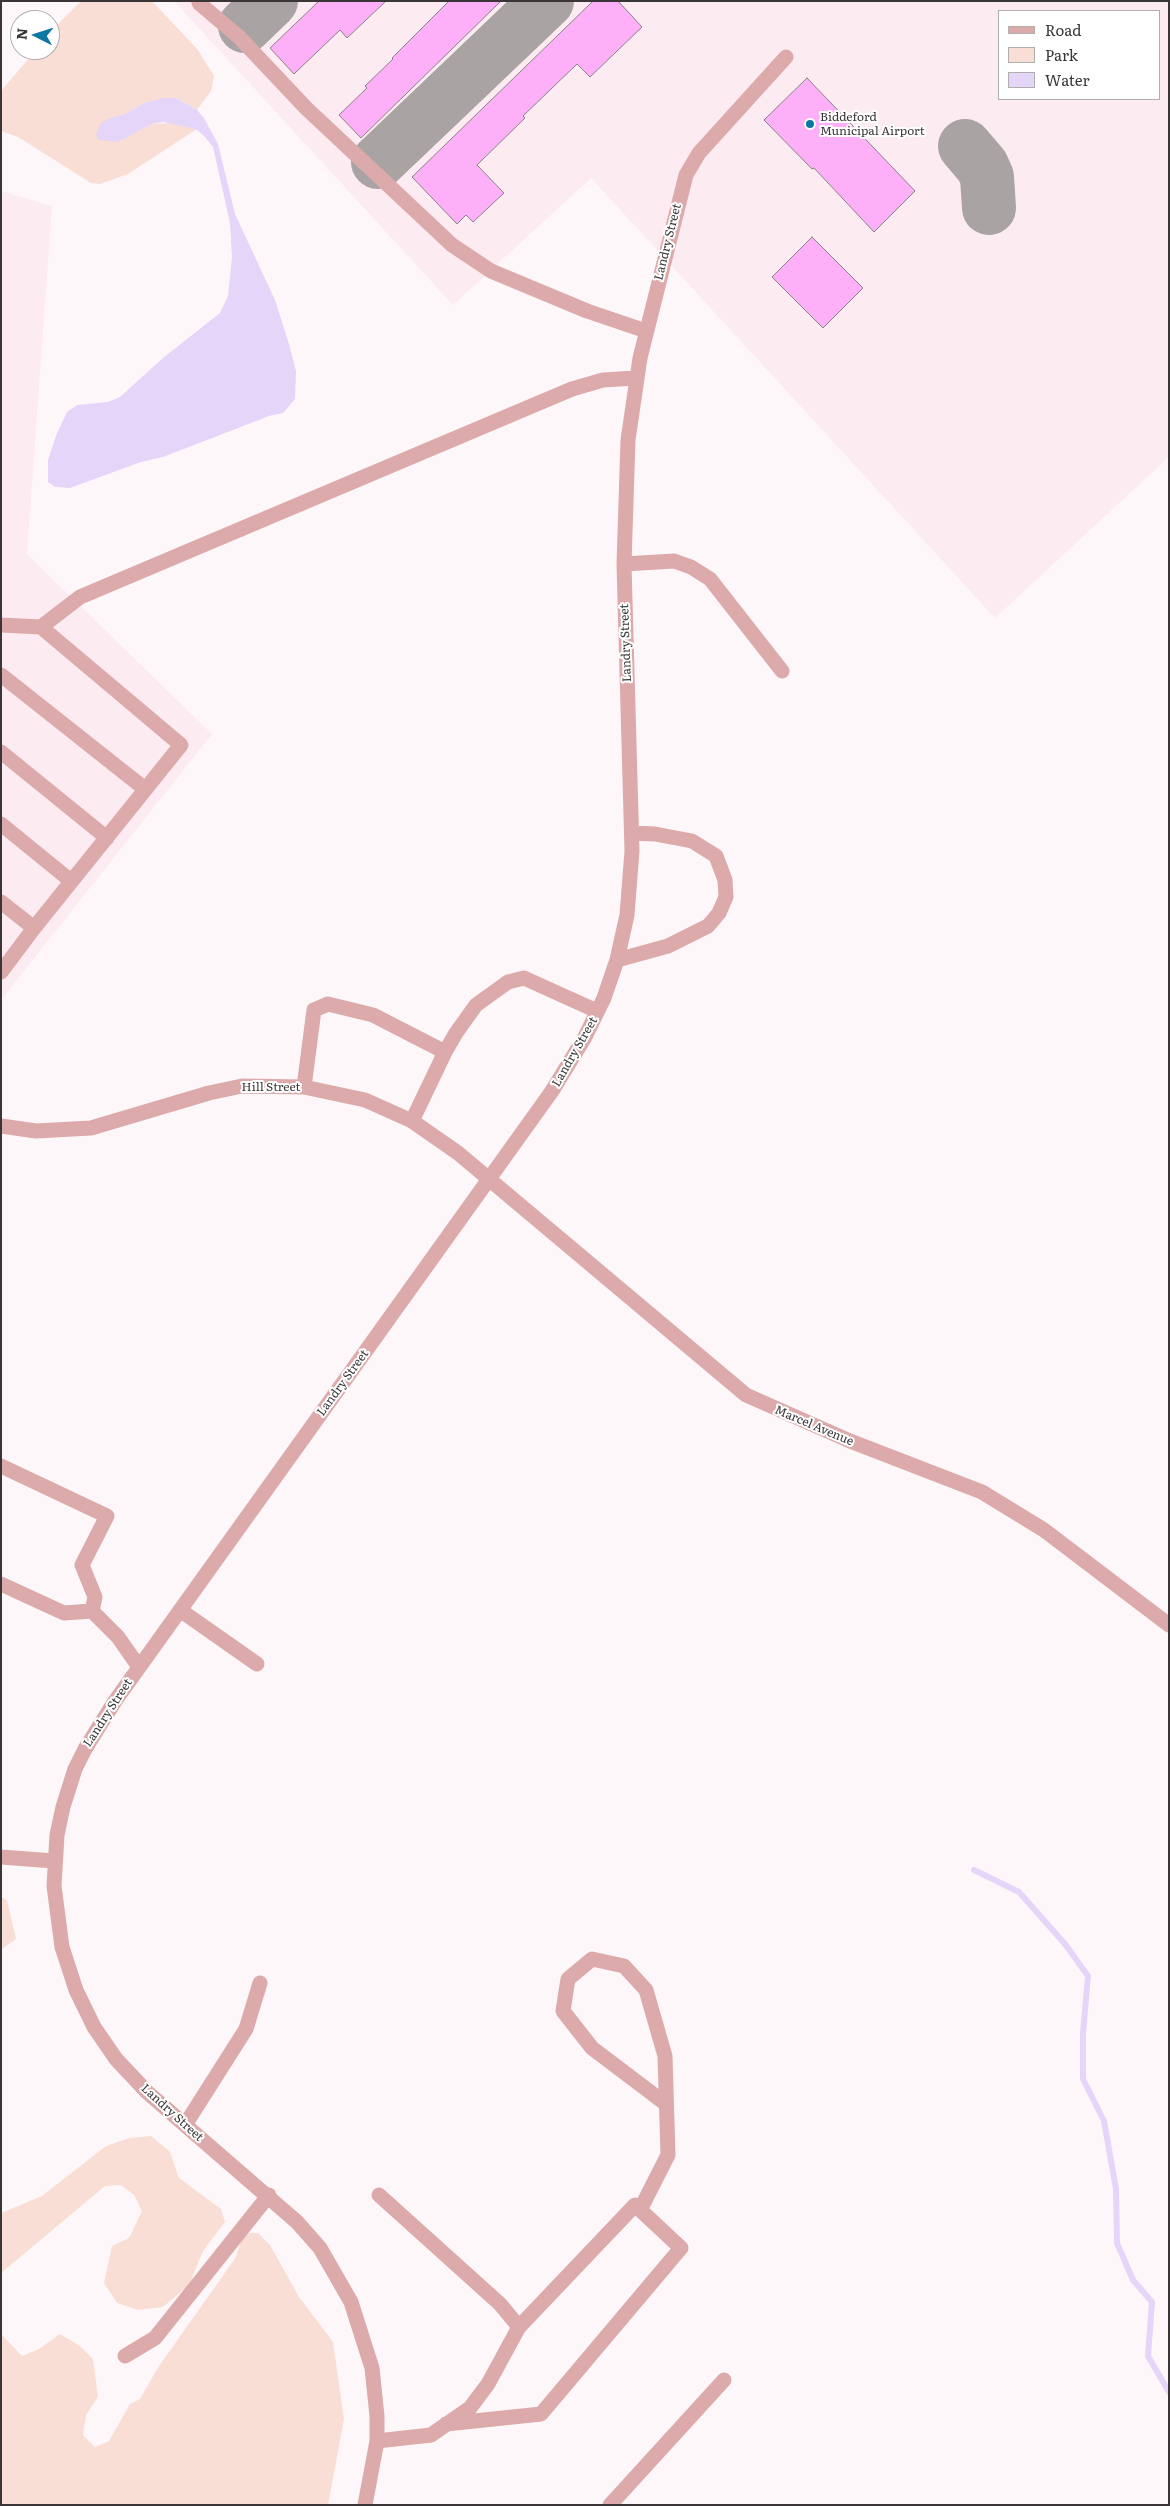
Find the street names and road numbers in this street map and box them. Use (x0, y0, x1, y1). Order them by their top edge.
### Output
street label: Landry Street (652, 202, 684, 282)
street label: Landry Street (617, 604, 635, 682)
street label: Landry Street (549, 1014, 601, 1090)
street label: Hill Street (242, 1080, 300, 1094)
street label: Landry Street (314, 1347, 372, 1419)
street label: Marcel Avenue (772, 1403, 856, 1449)
street label: Landry Street (81, 1676, 135, 1750)
street label: Landry Street (138, 2081, 206, 2145)

